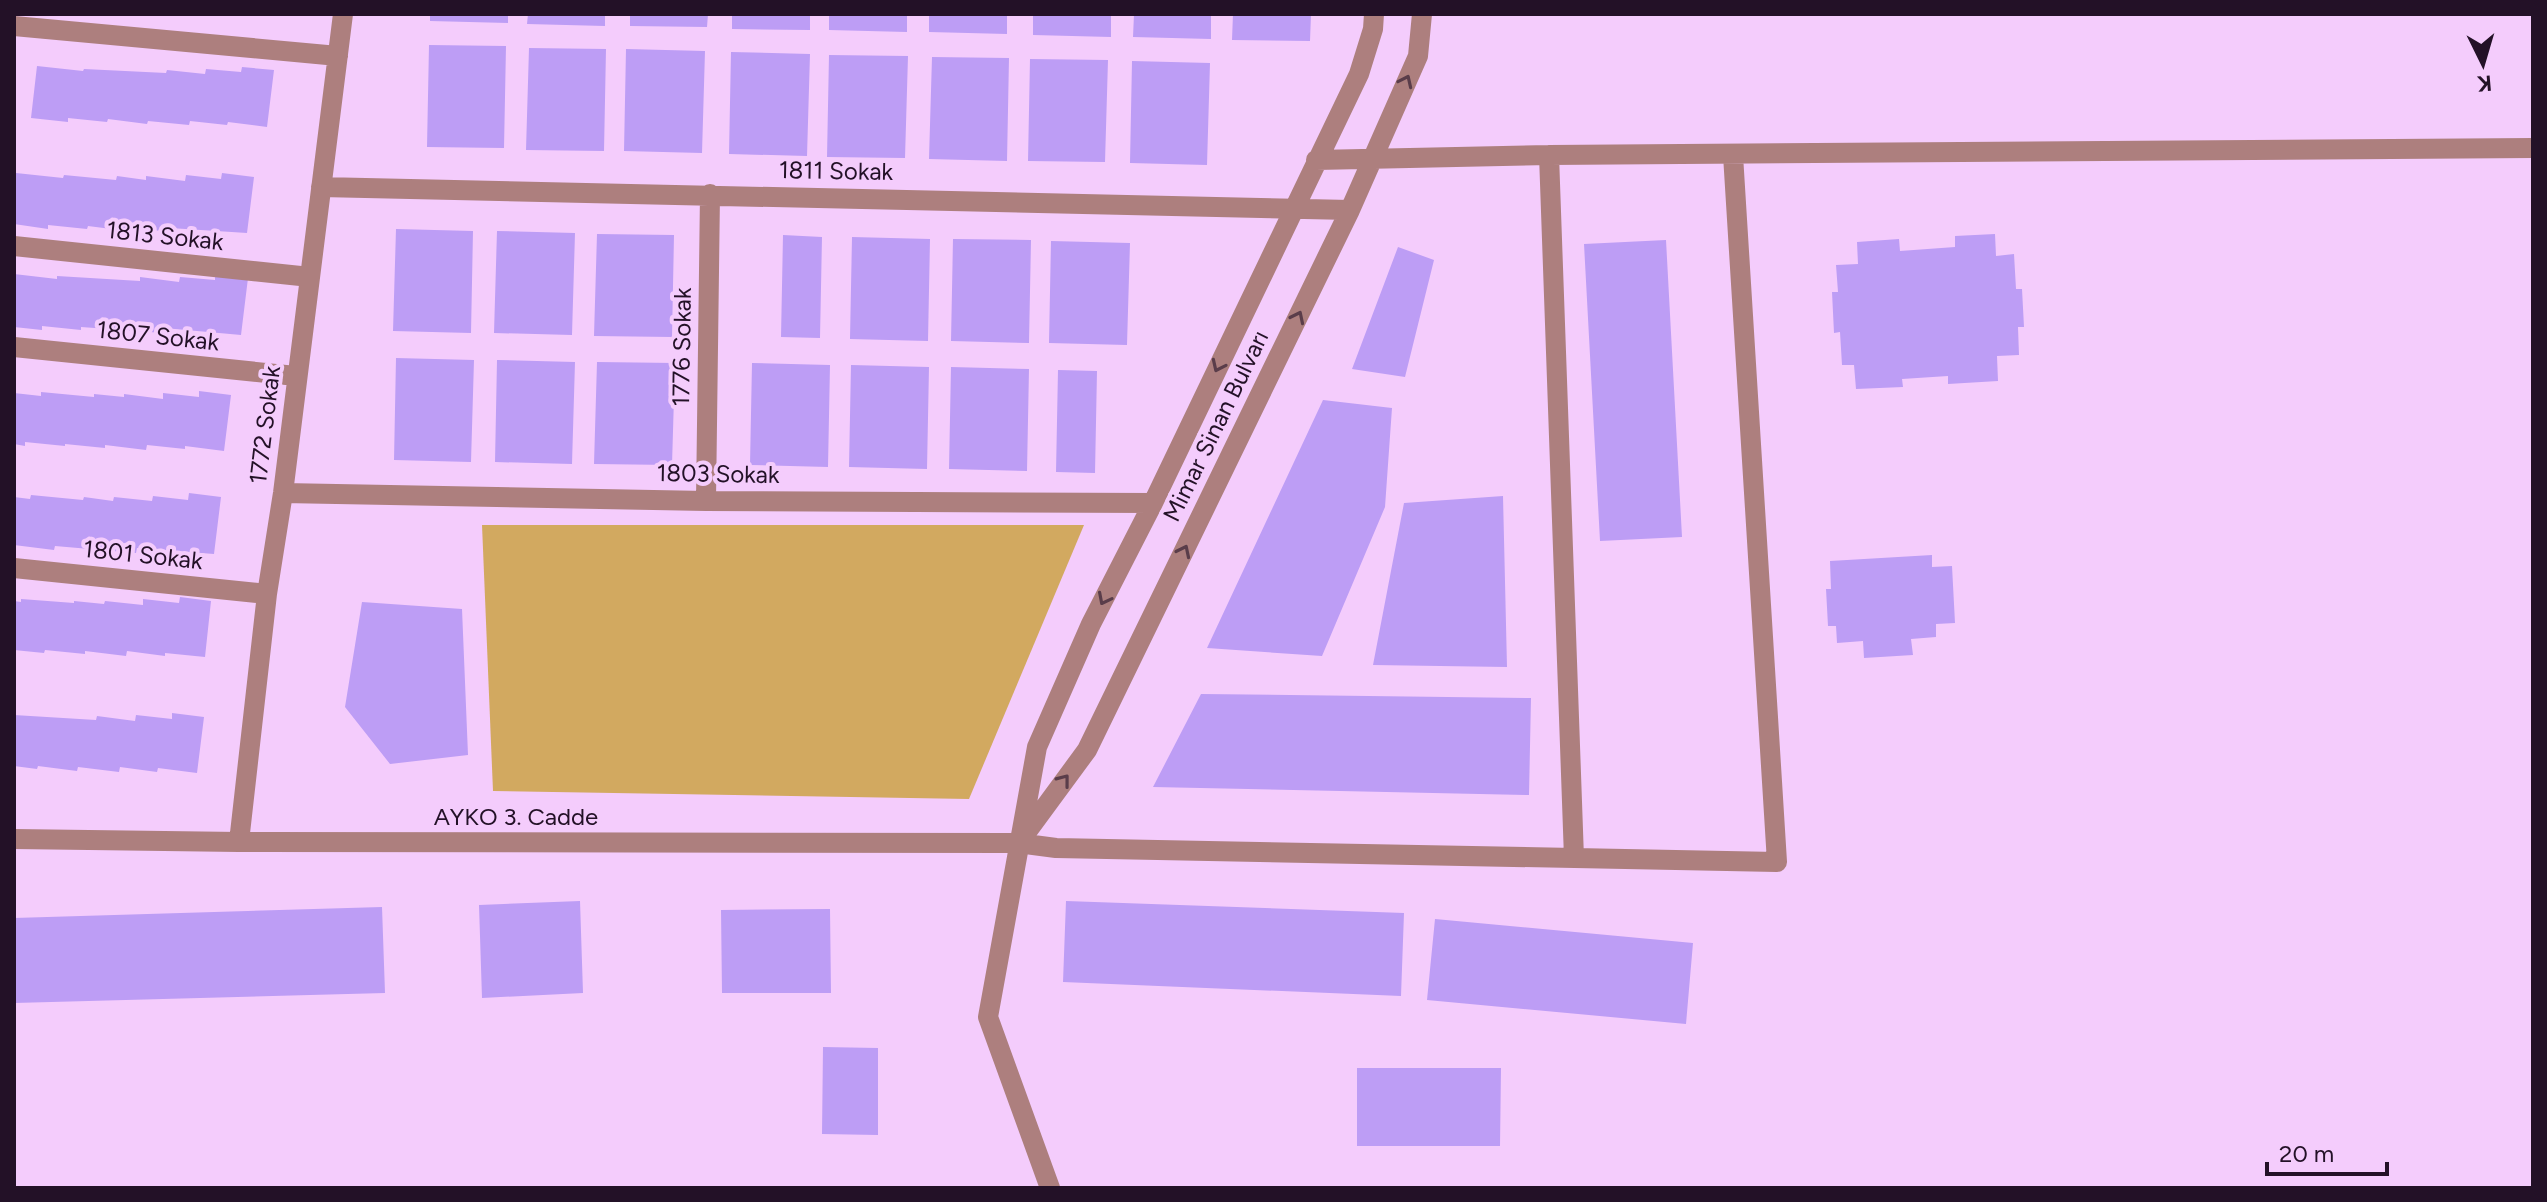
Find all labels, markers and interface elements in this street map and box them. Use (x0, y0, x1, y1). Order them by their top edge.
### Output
north arrow (2443, 24, 2523, 104)
text: K (2476, 69, 2493, 98)
one-way arrow (1397, 74, 1413, 89)
street label: 1811 Sokak (779, 155, 894, 186)
street label: 1813 Sokak (105, 215, 225, 256)
street label: 1776 Sokak (666, 287, 697, 407)
one-way arrow (1288, 310, 1304, 325)
street label: 1807 Sokak (95, 315, 221, 356)
street label: Mimar Sinan Bulvarı (1157, 325, 1274, 526)
one-way arrow (1212, 357, 1228, 372)
street label: 1772 Sokak (243, 364, 286, 486)
street label: 1803 Sokak (656, 458, 780, 489)
street label: 1801 Sokak (82, 534, 204, 575)
one-way arrow (1174, 544, 1190, 559)
one-way arrow (1098, 591, 1113, 605)
one-way arrow (1054, 774, 1068, 789)
street label: AYKO 3. Cadde (434, 802, 598, 831)
scale bar (2267, 1126, 2387, 1176)
text: 20 m (2279, 1139, 2334, 1168)

